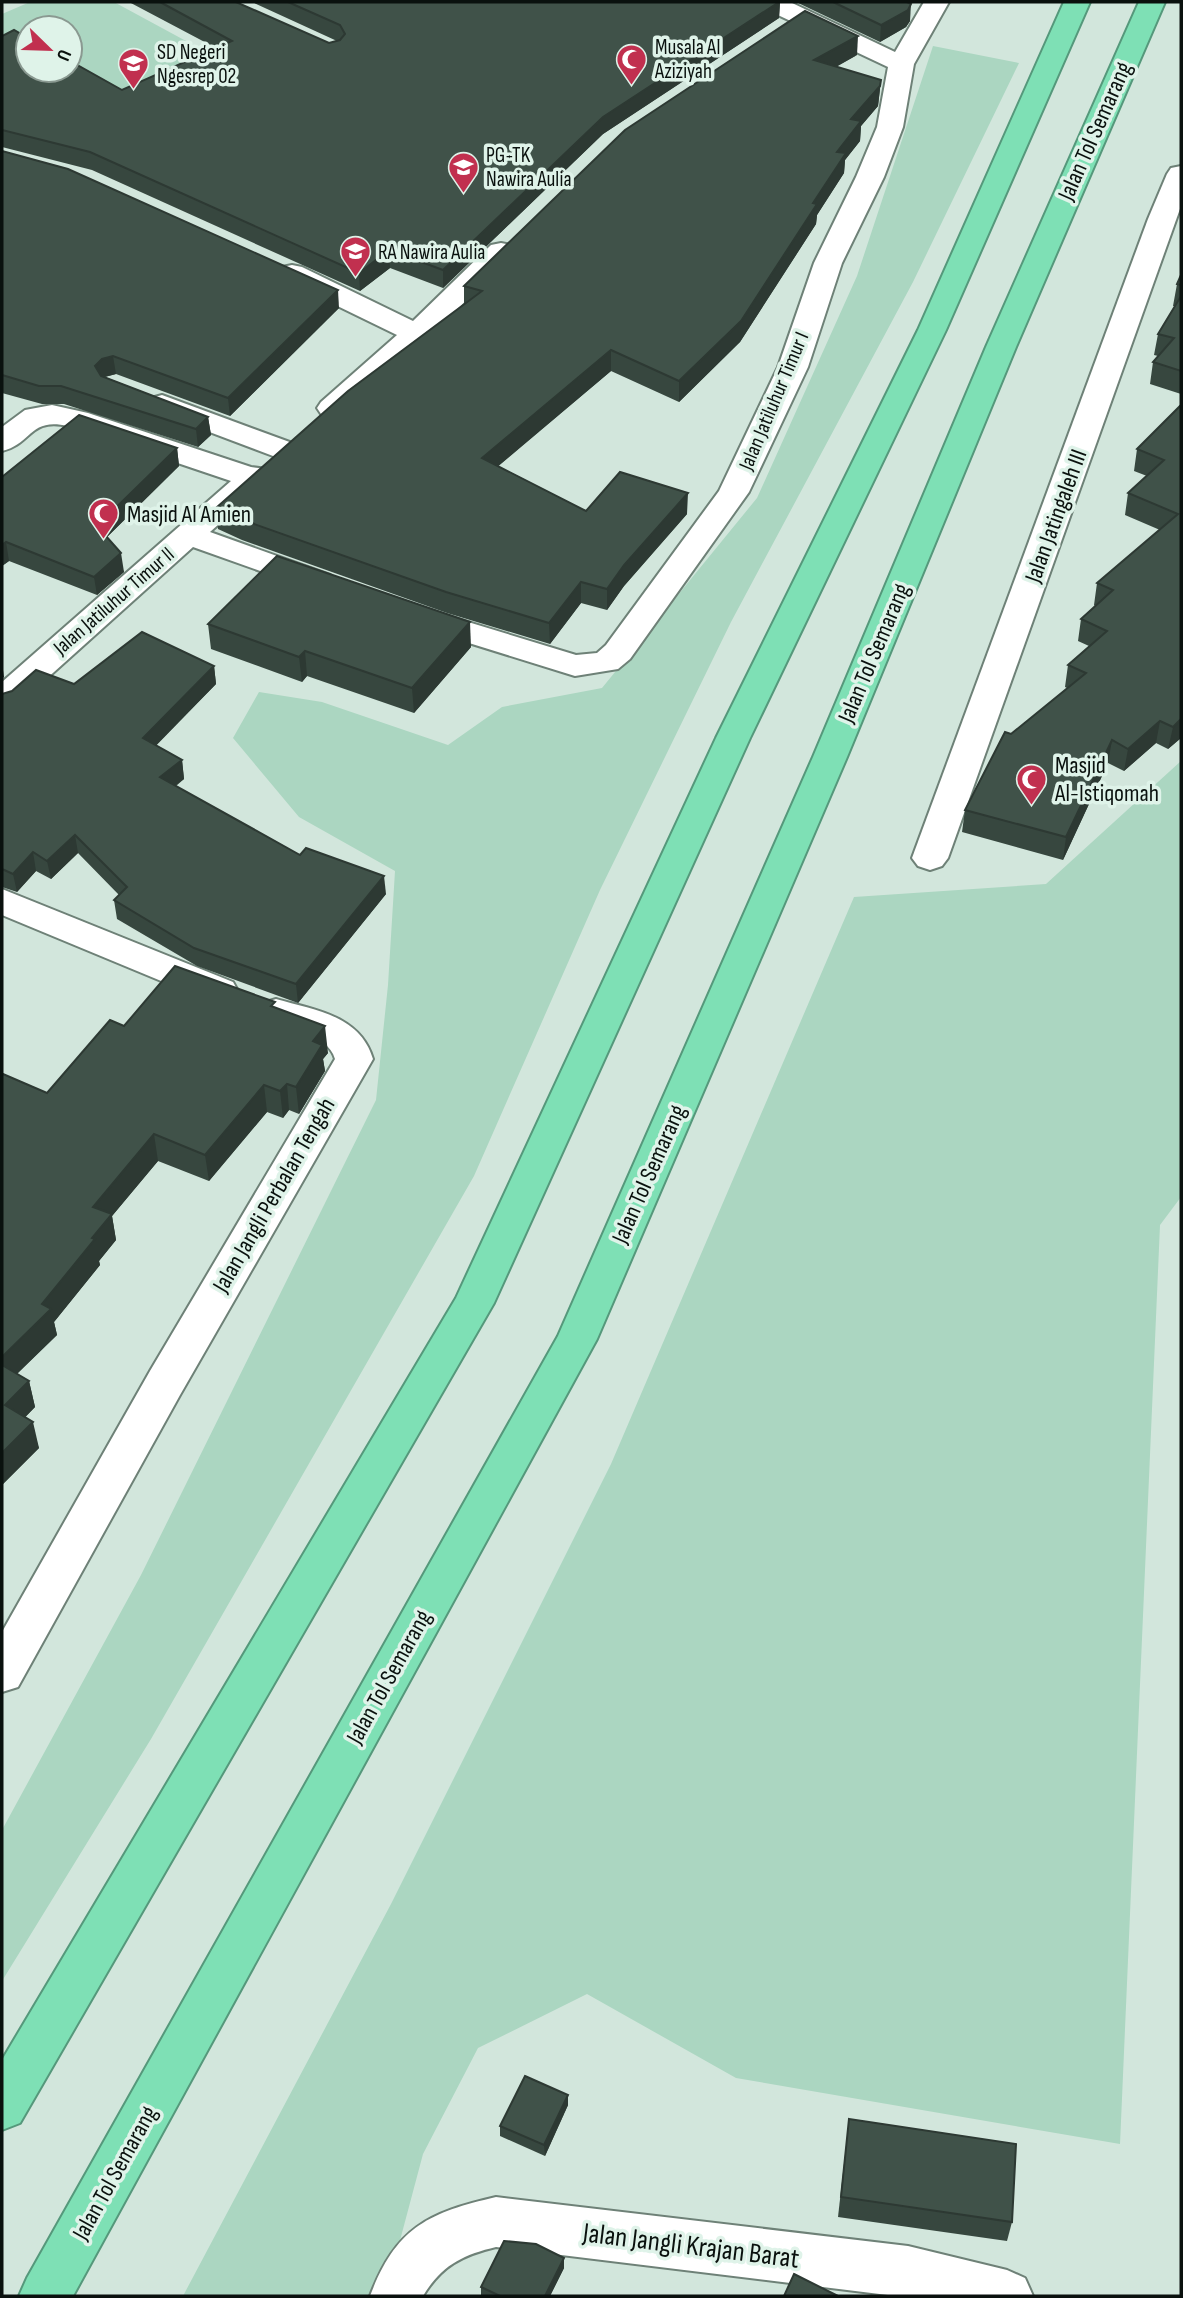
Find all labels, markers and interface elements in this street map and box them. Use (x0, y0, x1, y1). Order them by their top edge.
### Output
north arrow (14, 14, 84, 84)
place label: Musala Al Aziziyah (654, 35, 720, 84)
place label: SD Negeri Ngesrep 02 (157, 40, 236, 89)
mosque icon: Musala Al Aziziyah (615, 42, 649, 86)
text: U (51, 46, 76, 64)
school or university icon: SD Negeri Ngesrep 02 (117, 47, 151, 91)
street label: Jalan Tol Semarang (1051, 57, 1138, 206)
place label: PG-TK Nawira Aulia (486, 143, 572, 192)
school or university icon: PG-TK Nawira Aulia (446, 150, 480, 194)
school or university icon: RA Nawira Aulia (338, 235, 372, 279)
place label: RA Nawira Aulia (378, 240, 485, 265)
street label: Jalan Jatiluhur Timur I (733, 328, 814, 475)
street label: Jalan Jatingaleh III (1018, 446, 1093, 587)
mosque icon: Masjid Al Amien (87, 497, 121, 541)
place label: Masjid Al Amien (127, 500, 251, 529)
street label: Jalan Jatiluhur Timur II (48, 542, 179, 661)
street label: Jalan Tol Semarang (831, 579, 916, 728)
place label: Masjid Al-Istiqomah (1054, 751, 1159, 808)
mosque icon: Masjid Al-Istiqomah (1015, 762, 1049, 806)
street label: Jalan Jangli Perbalan Tengah (206, 1093, 341, 1298)
street label: Jalan Tol Semarang (605, 1100, 692, 1249)
street label: Jalan Tol Semarang (340, 1605, 438, 1750)
street label: Jalan Tol Semarang (66, 2101, 164, 2246)
street label: Jalan Jangli Krajan Barat (580, 2216, 801, 2276)

